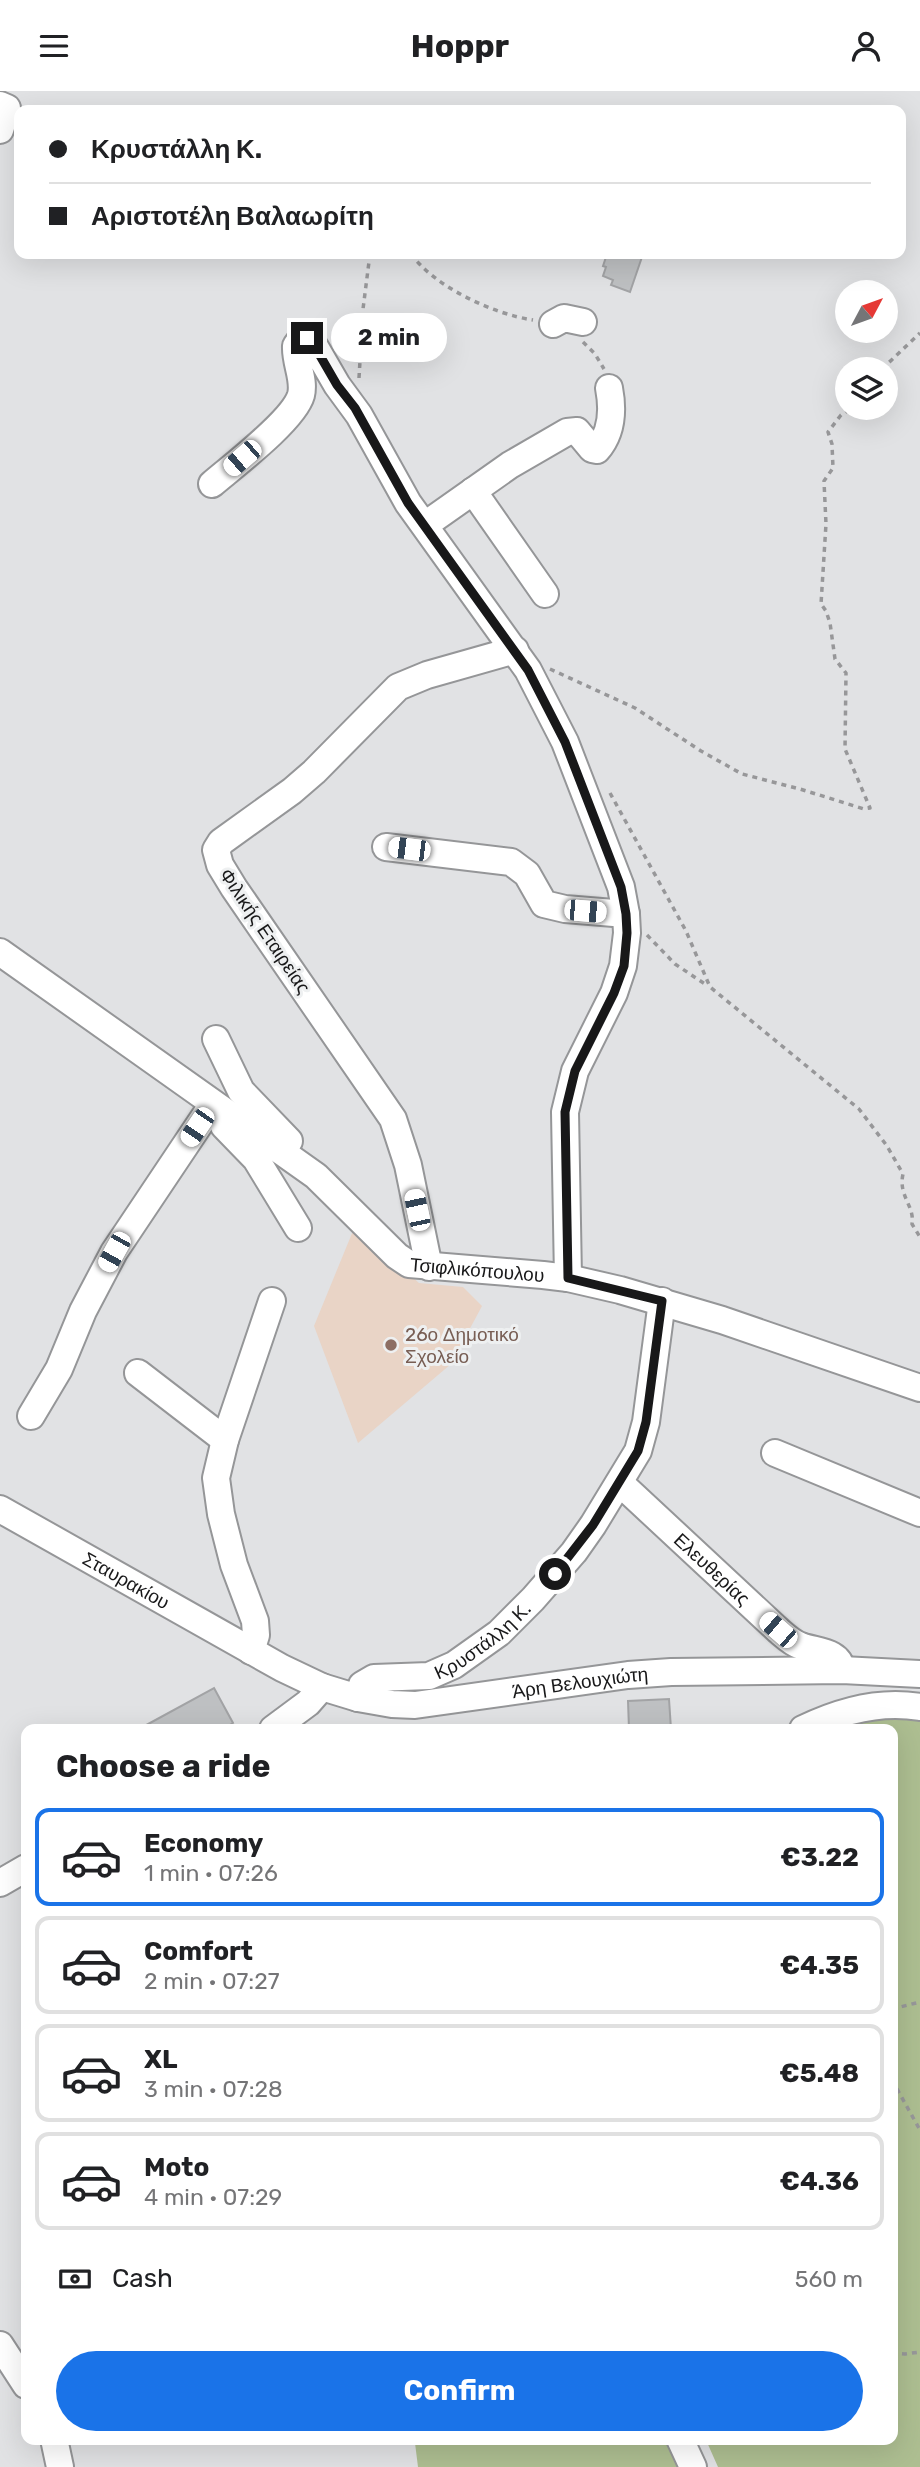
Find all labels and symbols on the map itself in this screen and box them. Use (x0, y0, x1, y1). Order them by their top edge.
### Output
north arrow (835, 280, 898, 343)
callout: 2 min (332, 313, 447, 363)
route end (291, 322, 323, 354)
car (220, 436, 265, 480)
car (387, 836, 432, 862)
street label: Φιλικής Εταιρείας (215, 864, 315, 998)
car (564, 899, 607, 923)
car (177, 1104, 218, 1150)
car (403, 1187, 432, 1233)
car (95, 1229, 134, 1275)
street label: Τσιφλικόπουλου (409, 1253, 545, 1287)
place label: 26ο Δημοτικό Σχολείο (405, 1323, 519, 1368)
marker: 26ο Δημοτικό Σχολείο (383, 1337, 399, 1353)
street label: Ελευθερίας (670, 1528, 755, 1610)
street label: Σταυρακίου (79, 1547, 174, 1614)
route start (539, 1558, 571, 1590)
street label: Κρυστάλλη Κ. (430, 1597, 535, 1684)
car (756, 1608, 801, 1652)
street label: Άρη Βελουχιώτη (511, 1662, 649, 1703)

